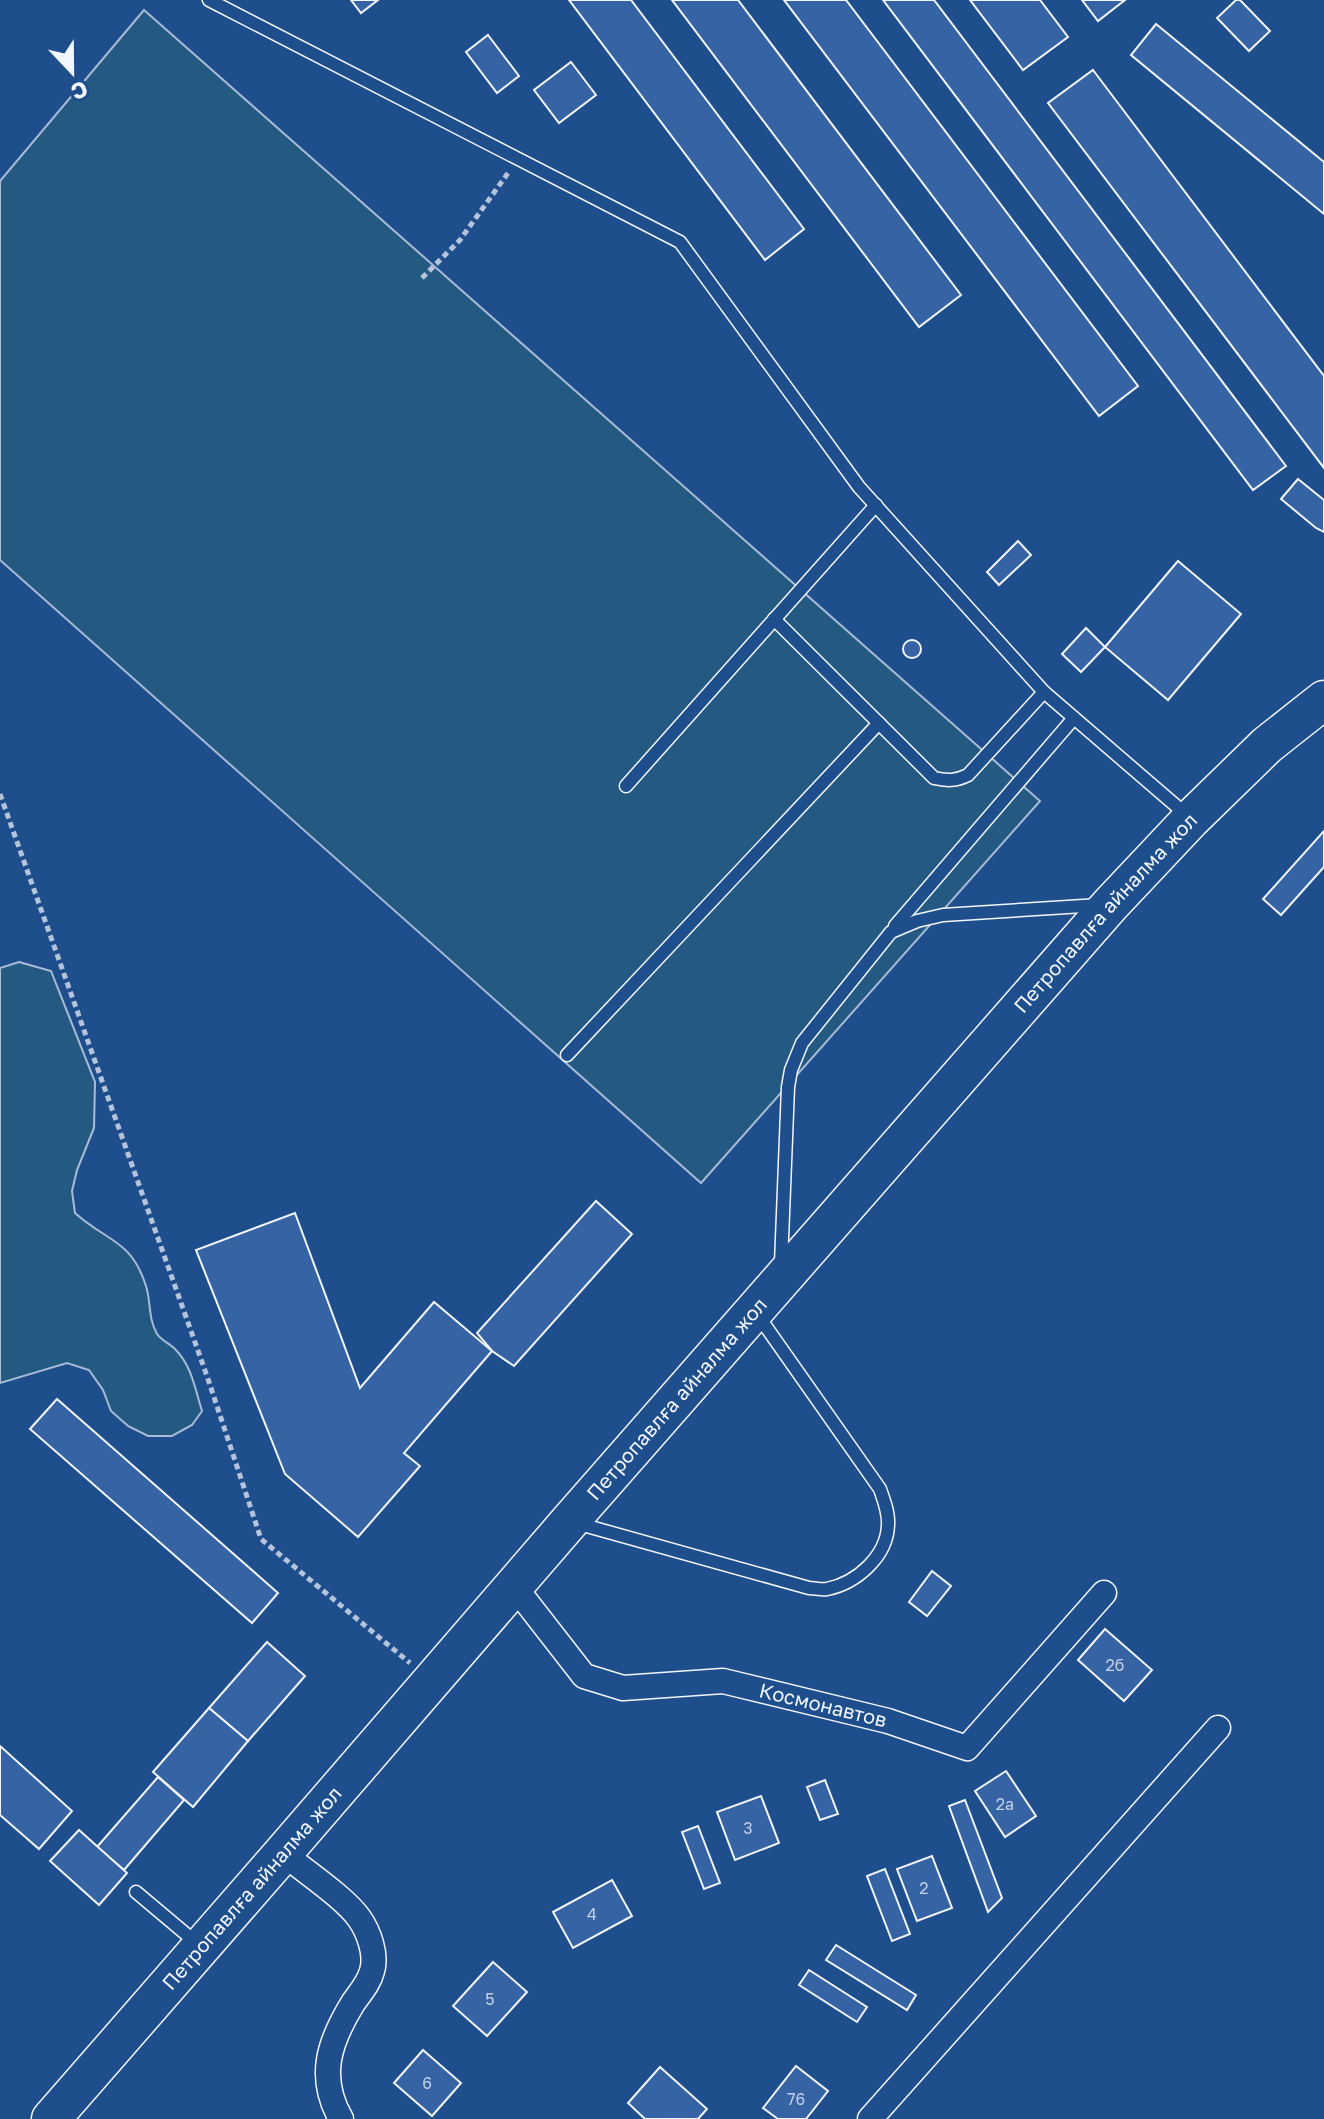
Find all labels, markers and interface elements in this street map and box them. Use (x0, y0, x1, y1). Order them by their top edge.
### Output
north arrow (32, 32, 112, 112)
text: С (67, 76, 92, 106)
street label: Петропавлға айналма жол (1008, 808, 1201, 1017)
street label: Петропавлға айналма жол (581, 1292, 771, 1504)
house number: 2б (1106, 1655, 1124, 1675)
street label: Космонавтов (757, 1677, 889, 1731)
street label: Петропавлға айналма жол (156, 1781, 346, 1994)
house number: 2а (996, 1794, 1014, 1814)
house number: 3 (743, 1818, 753, 1838)
house number: 2 (919, 1878, 929, 1898)
house number: 4 (587, 1904, 597, 1924)
house number: 5 (485, 1989, 495, 2009)
house number: 6 (422, 2073, 432, 2093)
house number: 76 (787, 2089, 805, 2109)

